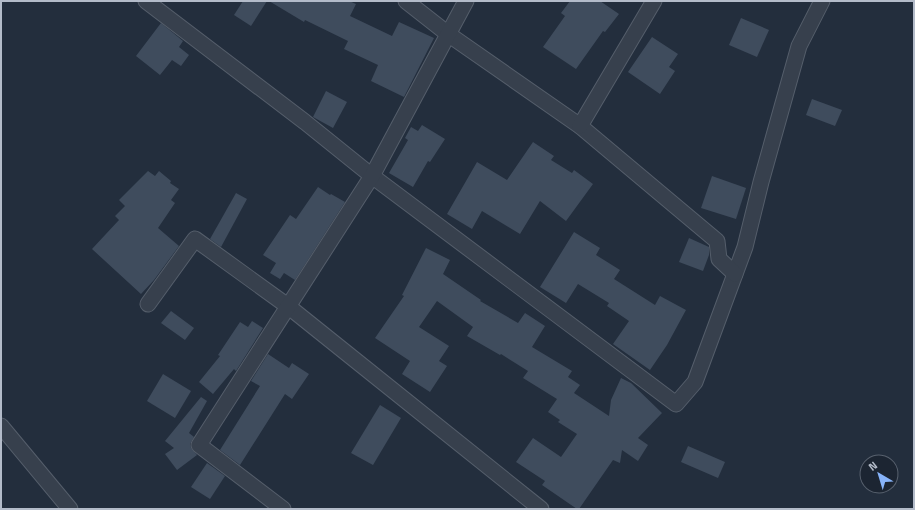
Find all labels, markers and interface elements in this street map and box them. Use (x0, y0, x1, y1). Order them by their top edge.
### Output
north arrow (859, 454, 899, 494)
text: N (865, 457, 881, 475)

